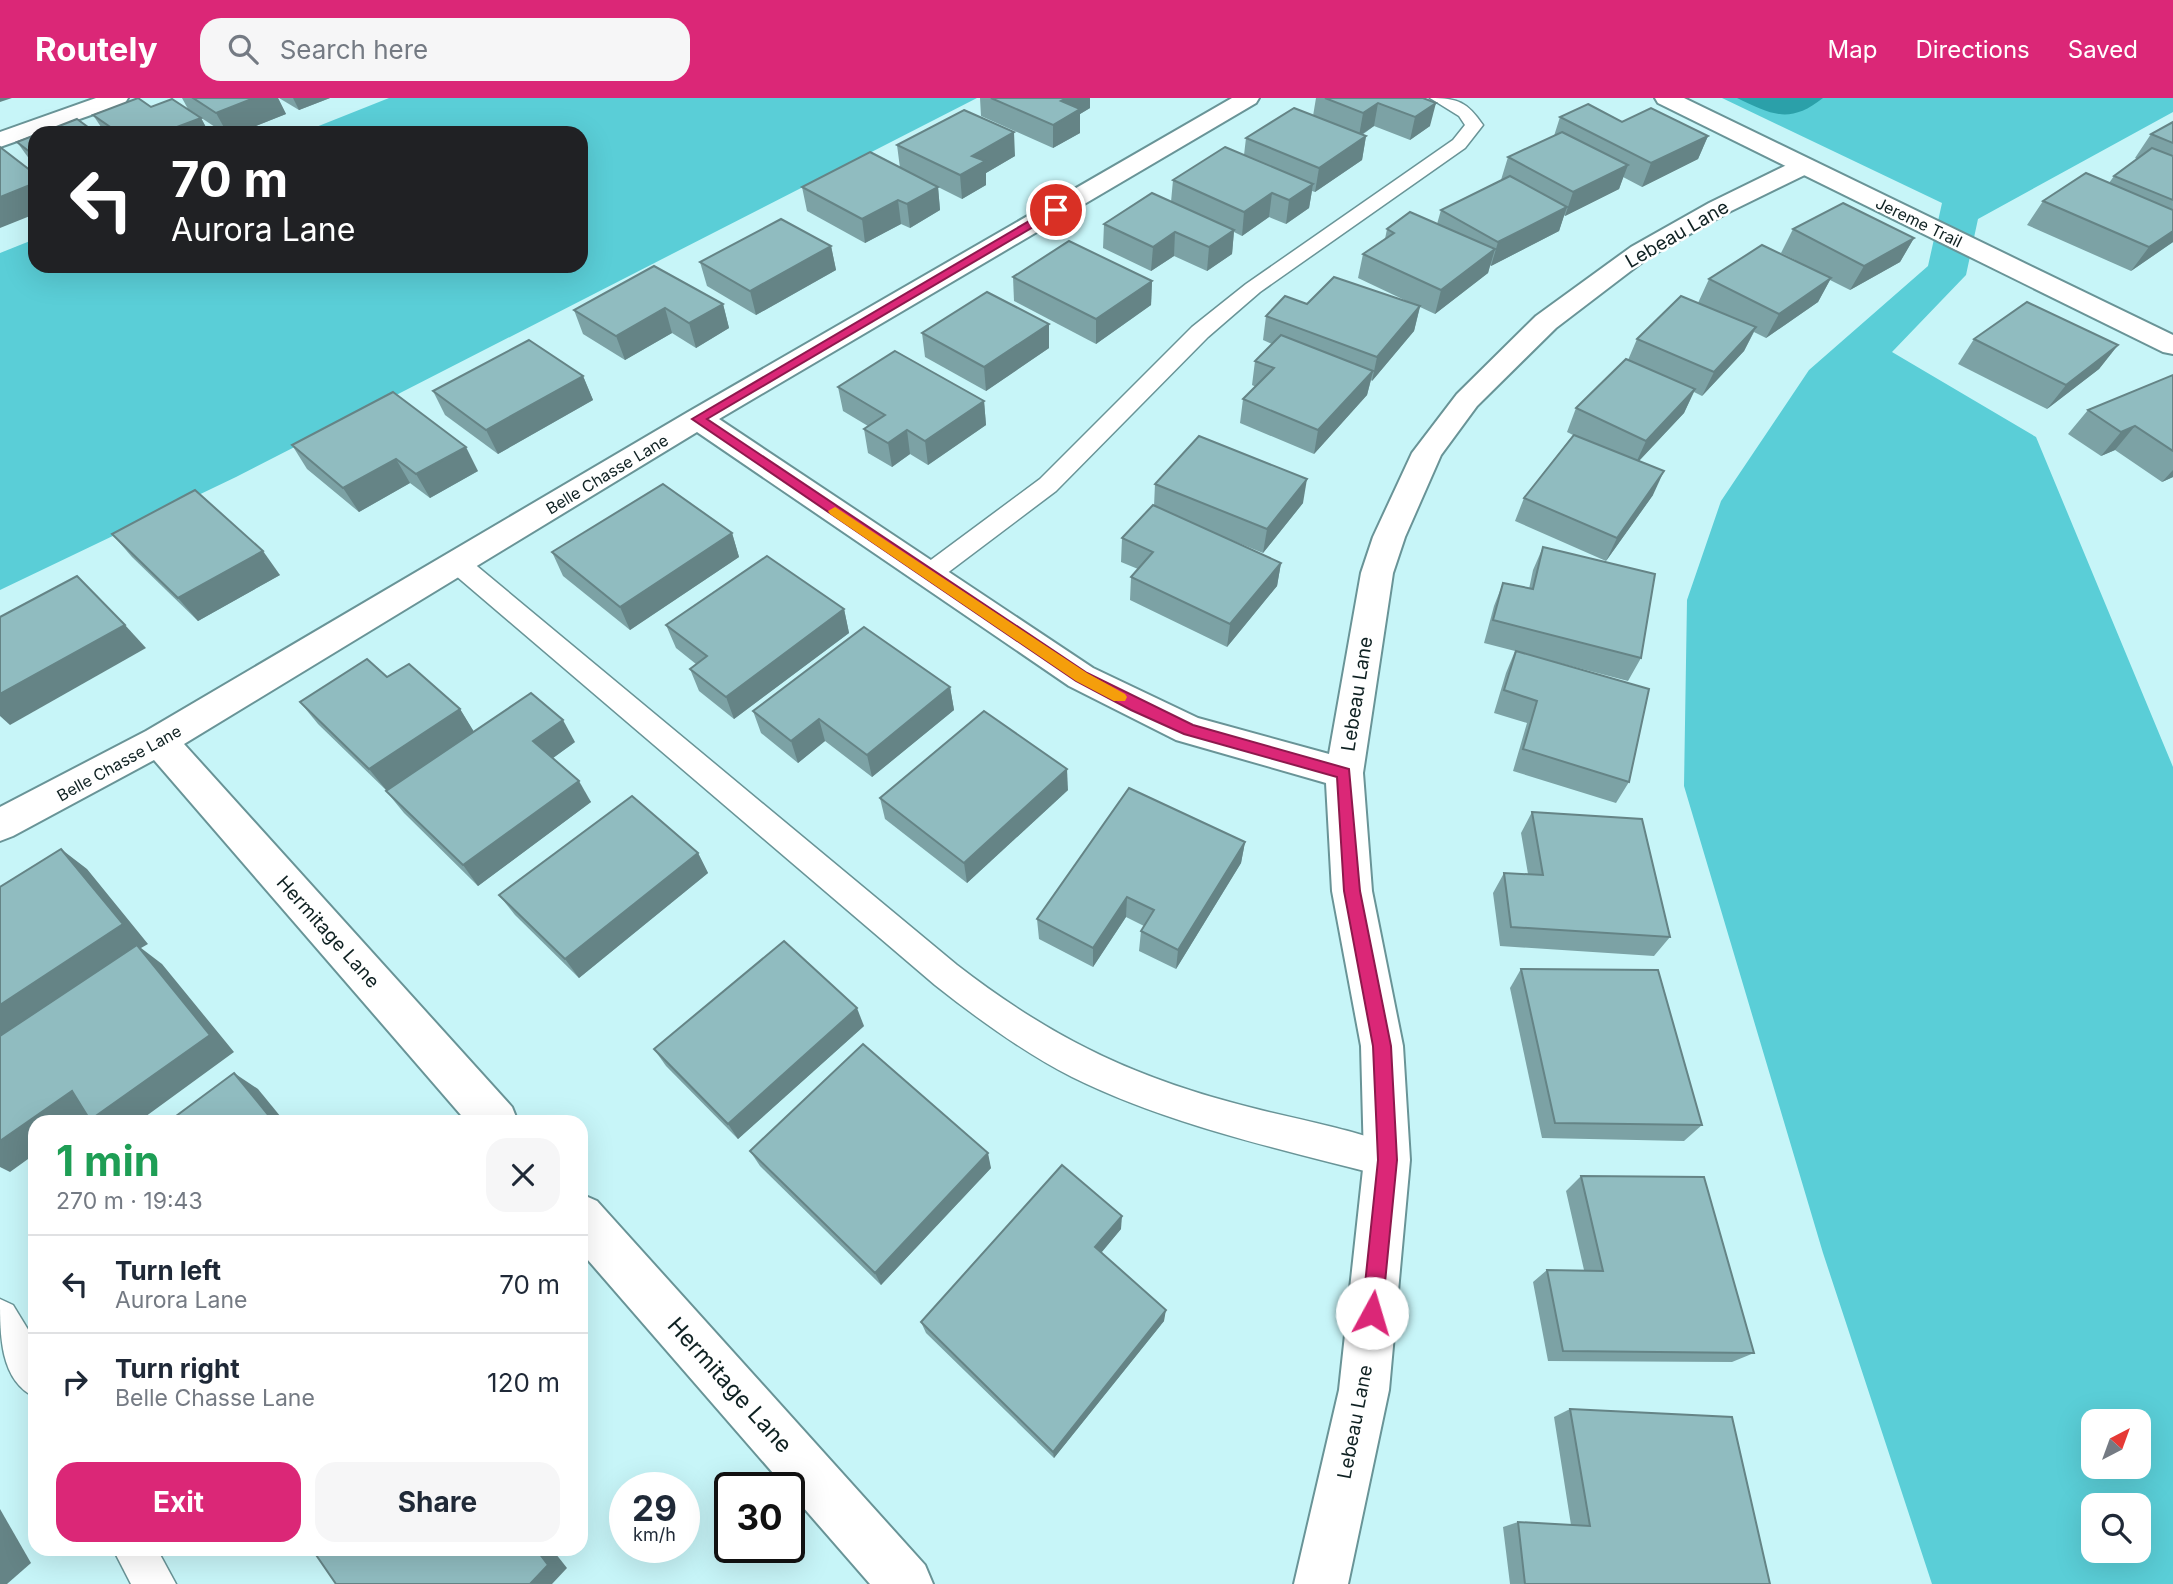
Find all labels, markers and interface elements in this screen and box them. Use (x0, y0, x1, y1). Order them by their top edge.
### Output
search box (200, 18, 690, 81)
text: Routely (35, 29, 158, 69)
icon: search (224, 30, 262, 68)
text: Search here (280, 34, 428, 65)
text: Map (1828, 35, 1877, 64)
text: Directions (1915, 35, 2030, 64)
text: Saved (2068, 35, 2138, 64)
text: 70 m (171, 150, 288, 209)
icon: left (56, 154, 147, 245)
pin (1026, 180, 1086, 240)
icon: arrive (1037, 191, 1075, 229)
street label: Jereme Trail (1873, 193, 1965, 251)
street label: Lebeau Lane (1621, 195, 1733, 273)
text: Aurora Lane (171, 210, 355, 249)
street label: Belle Chasse Lane (542, 430, 672, 518)
street label: Lebeau Lane (1337, 635, 1377, 753)
street label: Belle Chasse Lane (53, 721, 185, 805)
street label: Hermitage Lane (272, 871, 384, 993)
text: 1 min (56, 1135, 160, 1186)
button: close (486, 1138, 560, 1212)
text: 270 m · 19:43 (56, 1187, 203, 1215)
text: Turn left (115, 1255, 221, 1286)
icon: left (56, 1265, 94, 1303)
text: 70 m (499, 1269, 560, 1300)
position arrow (1335, 1276, 1409, 1350)
text: Aurora Lane (115, 1286, 248, 1314)
street label: Hermitage Lane (662, 1311, 798, 1459)
text: Turn right (115, 1353, 240, 1384)
icon: right (56, 1363, 94, 1401)
street label: Lebeau Lane (1333, 1363, 1377, 1481)
text: 120 m (487, 1367, 560, 1398)
text: Belle Chasse Lane (115, 1384, 315, 1412)
north arrow (2081, 1409, 2151, 1479)
map controls (2081, 1409, 2151, 1563)
button: Exit (56, 1462, 301, 1542)
button: Share (315, 1462, 560, 1542)
speed limit sign: 30 (714, 1472, 805, 1563)
text: 29 (632, 1487, 677, 1529)
button: search (2081, 1493, 2151, 1563)
text: km/h (633, 1524, 676, 1545)

